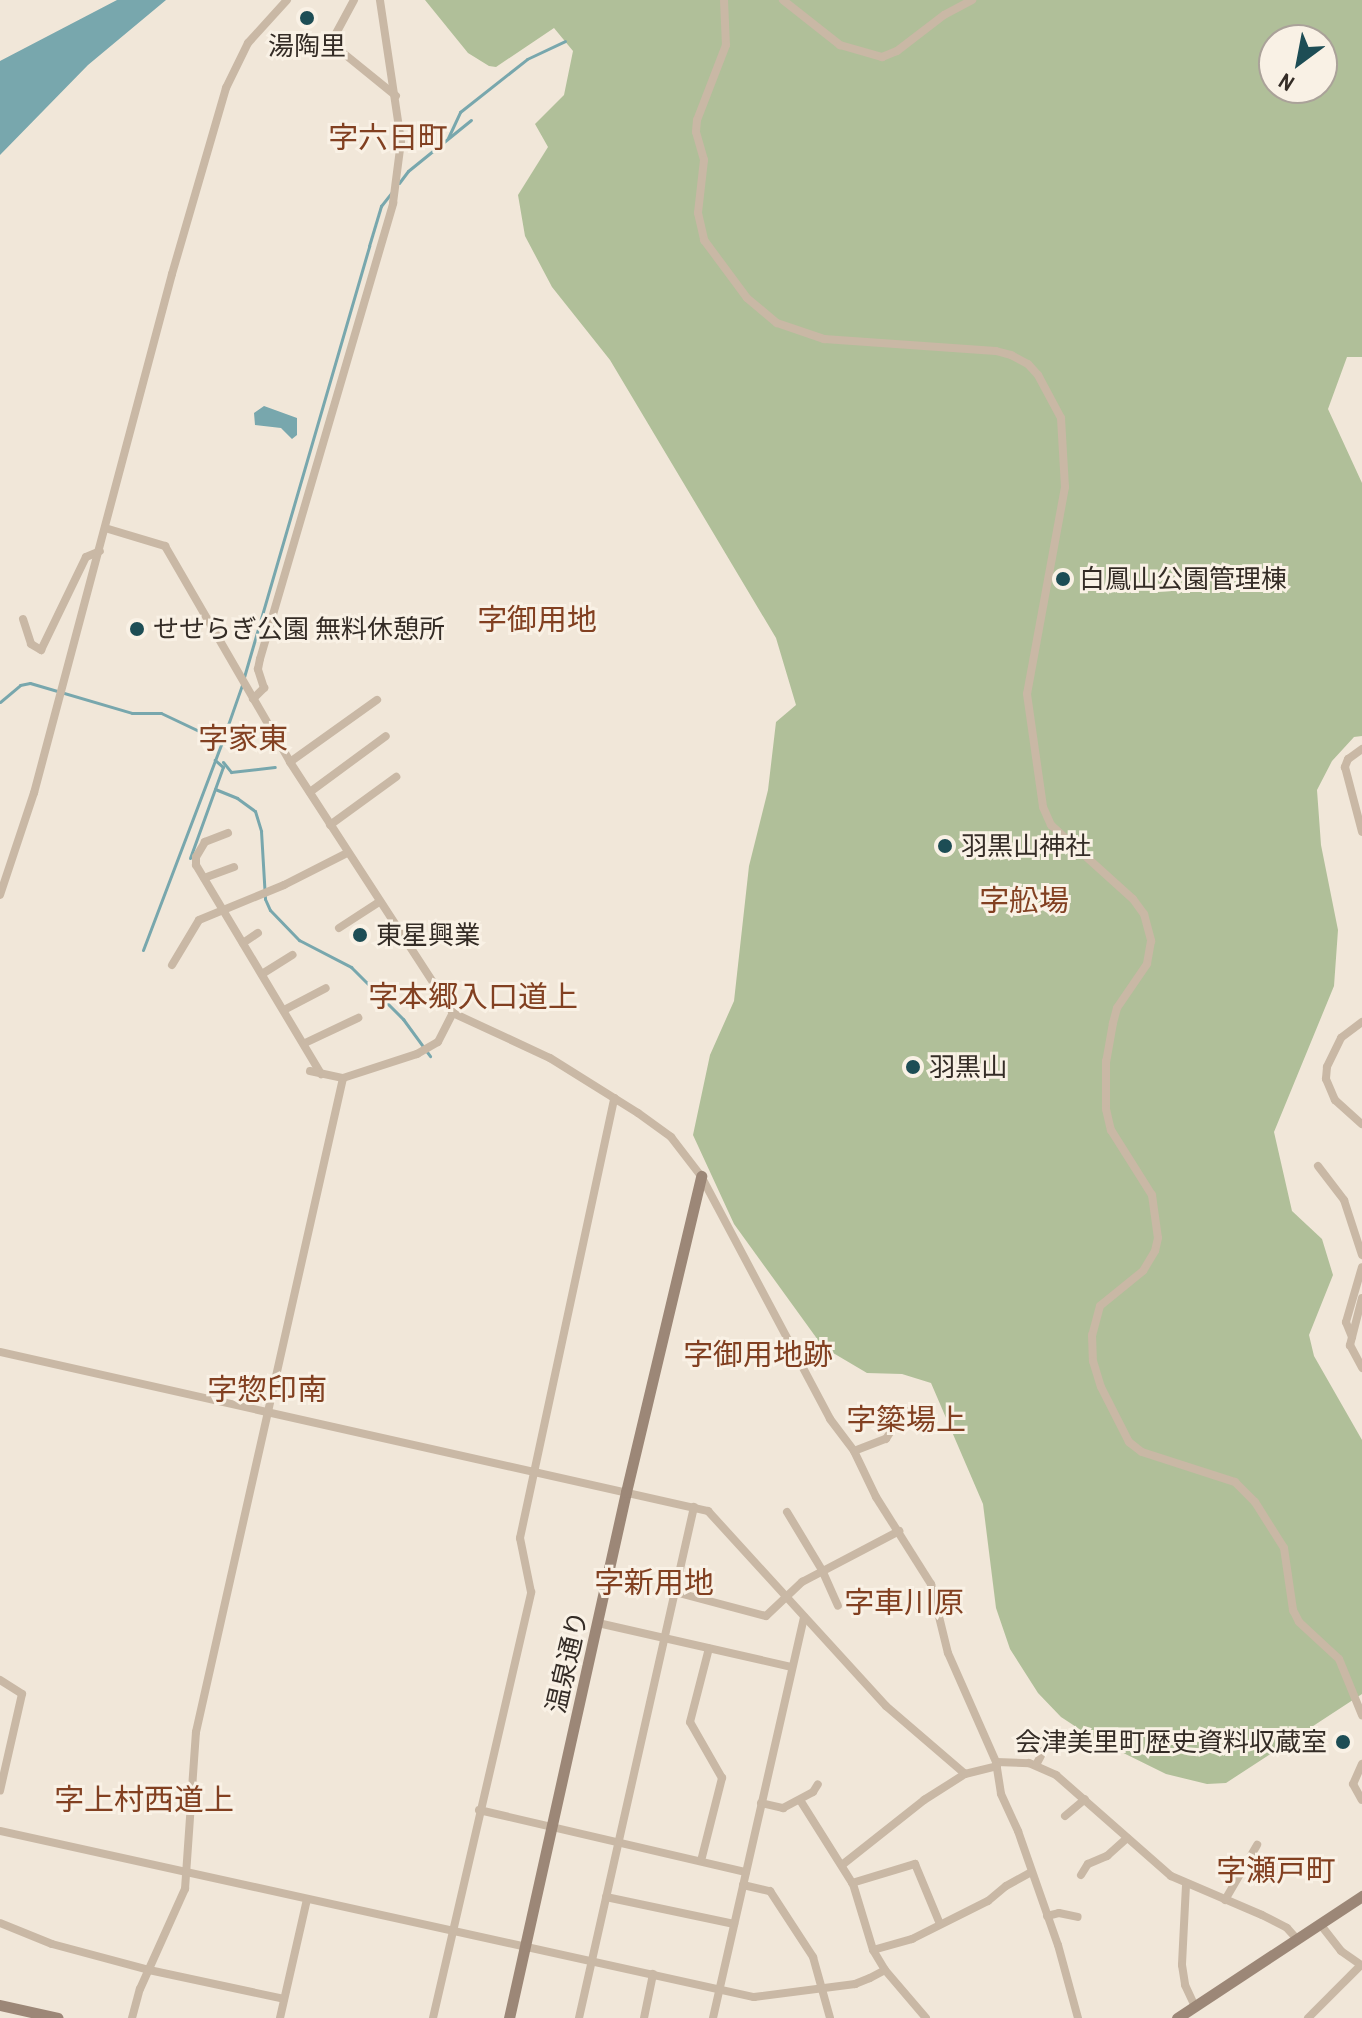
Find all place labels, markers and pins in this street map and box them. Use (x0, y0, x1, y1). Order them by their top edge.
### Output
marker: 湯陶里 (298, 9, 316, 27)
place label: 湯陶里 (268, 30, 346, 62)
place label: 白鳳山公園管理棟 (1079, 563, 1287, 595)
marker: 白鳳山公園管理棟 (1054, 570, 1072, 588)
place label: せせらぎ公園 無料休憩所 (153, 613, 445, 645)
marker: せせらぎ公園 無料休憩所 (128, 620, 146, 638)
place label: 羽黒山神社 (961, 830, 1091, 862)
marker: 羽黒山神社 (936, 837, 954, 855)
place label: 東星興業 (376, 919, 480, 951)
marker: 東星興業 (351, 926, 369, 944)
place label: 羽黒山 (929, 1051, 1007, 1083)
marker: 羽黒山 (904, 1058, 922, 1076)
place label: 会津美里町歴史資料収蔵室 (1015, 1726, 1327, 1758)
marker: 会津美里町歴史資料収蔵室 (1334, 1733, 1352, 1751)

